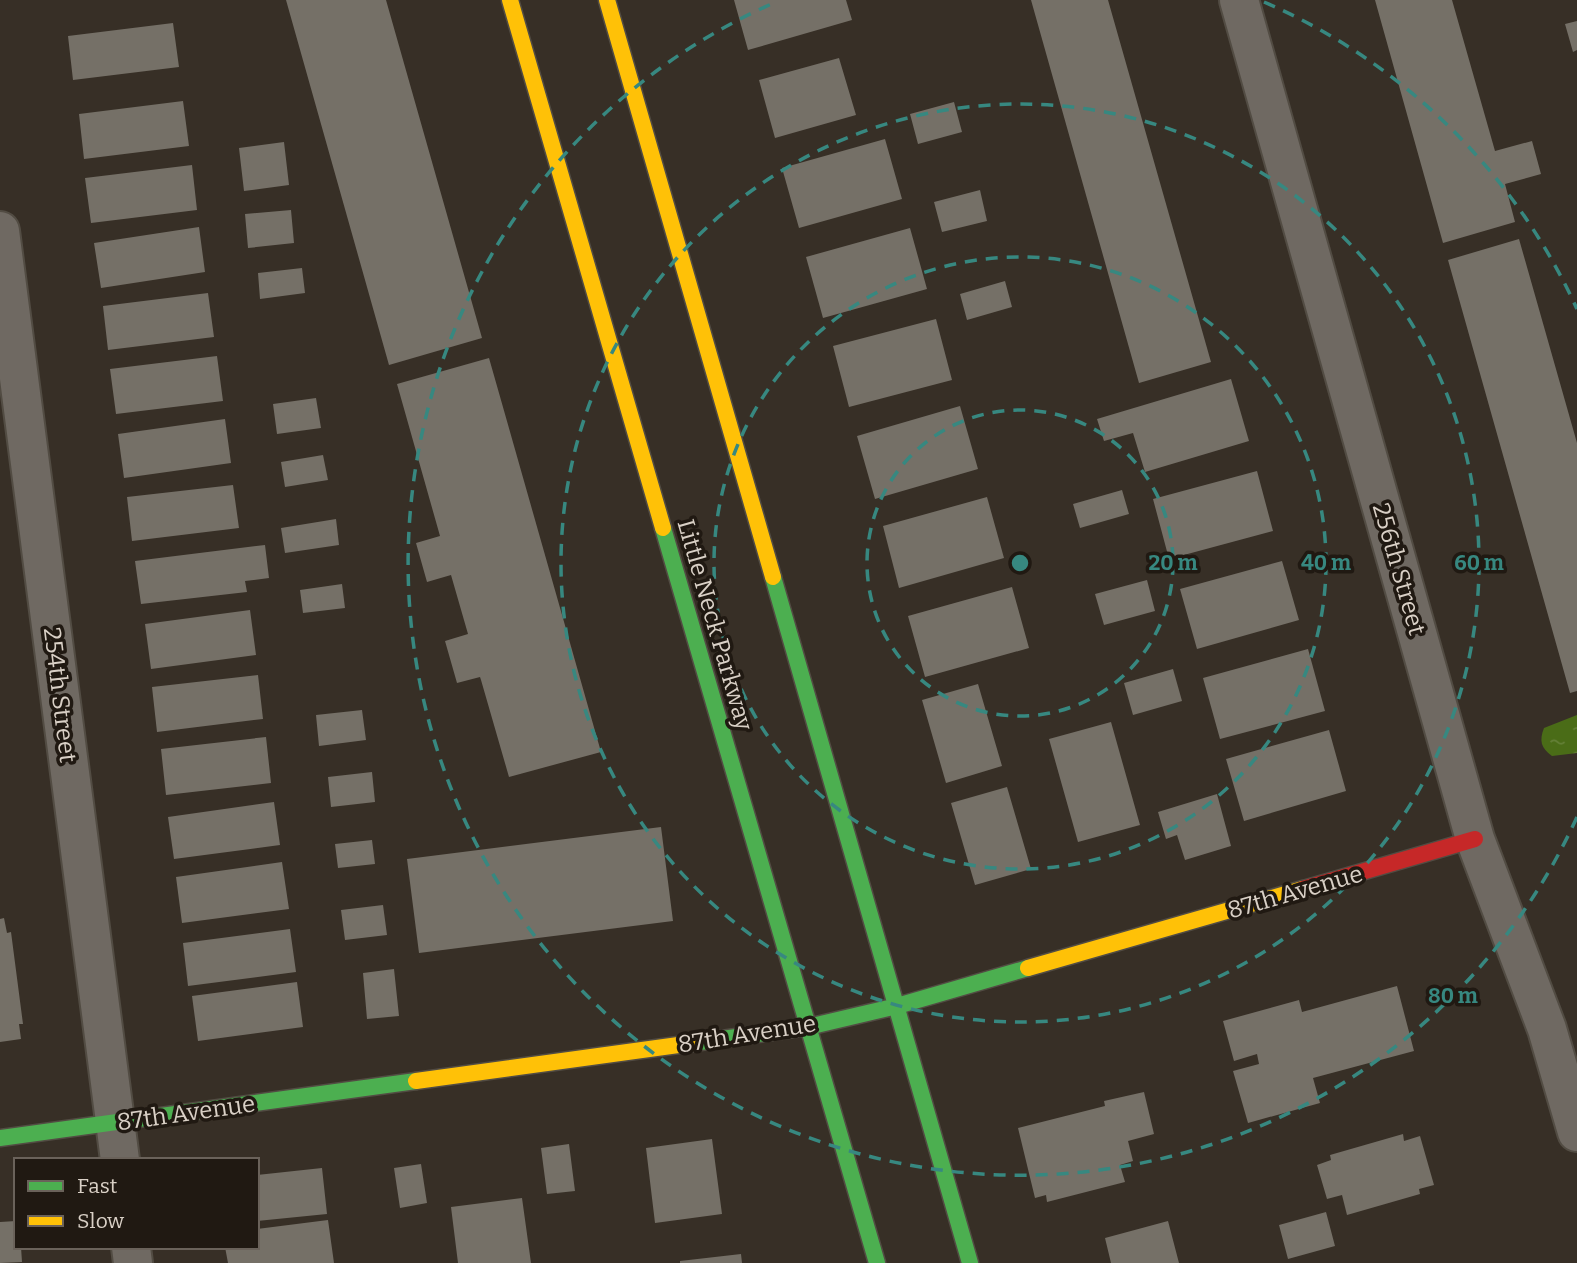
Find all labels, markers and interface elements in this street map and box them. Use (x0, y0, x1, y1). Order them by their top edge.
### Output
street label: 256th Street (1367, 500, 1431, 638)
street label: Little Neck Parkway (671, 516, 759, 734)
text: 20 m (1149, 550, 1197, 576)
text: 40 m (1301, 550, 1351, 576)
text: 60 m (1454, 550, 1504, 576)
centre of rings (1008, 551, 1032, 575)
street label: 254th Street (38, 626, 82, 764)
street label: 87th Avenue (1224, 859, 1366, 925)
text: 80 m (1428, 983, 1478, 1009)
street label: 87th Avenue (676, 1009, 818, 1059)
street label: 87th Avenue (115, 1089, 257, 1137)
legend (14, 1158, 259, 1249)
text: Fast (77, 1173, 118, 1199)
text: Slow (77, 1208, 124, 1234)

